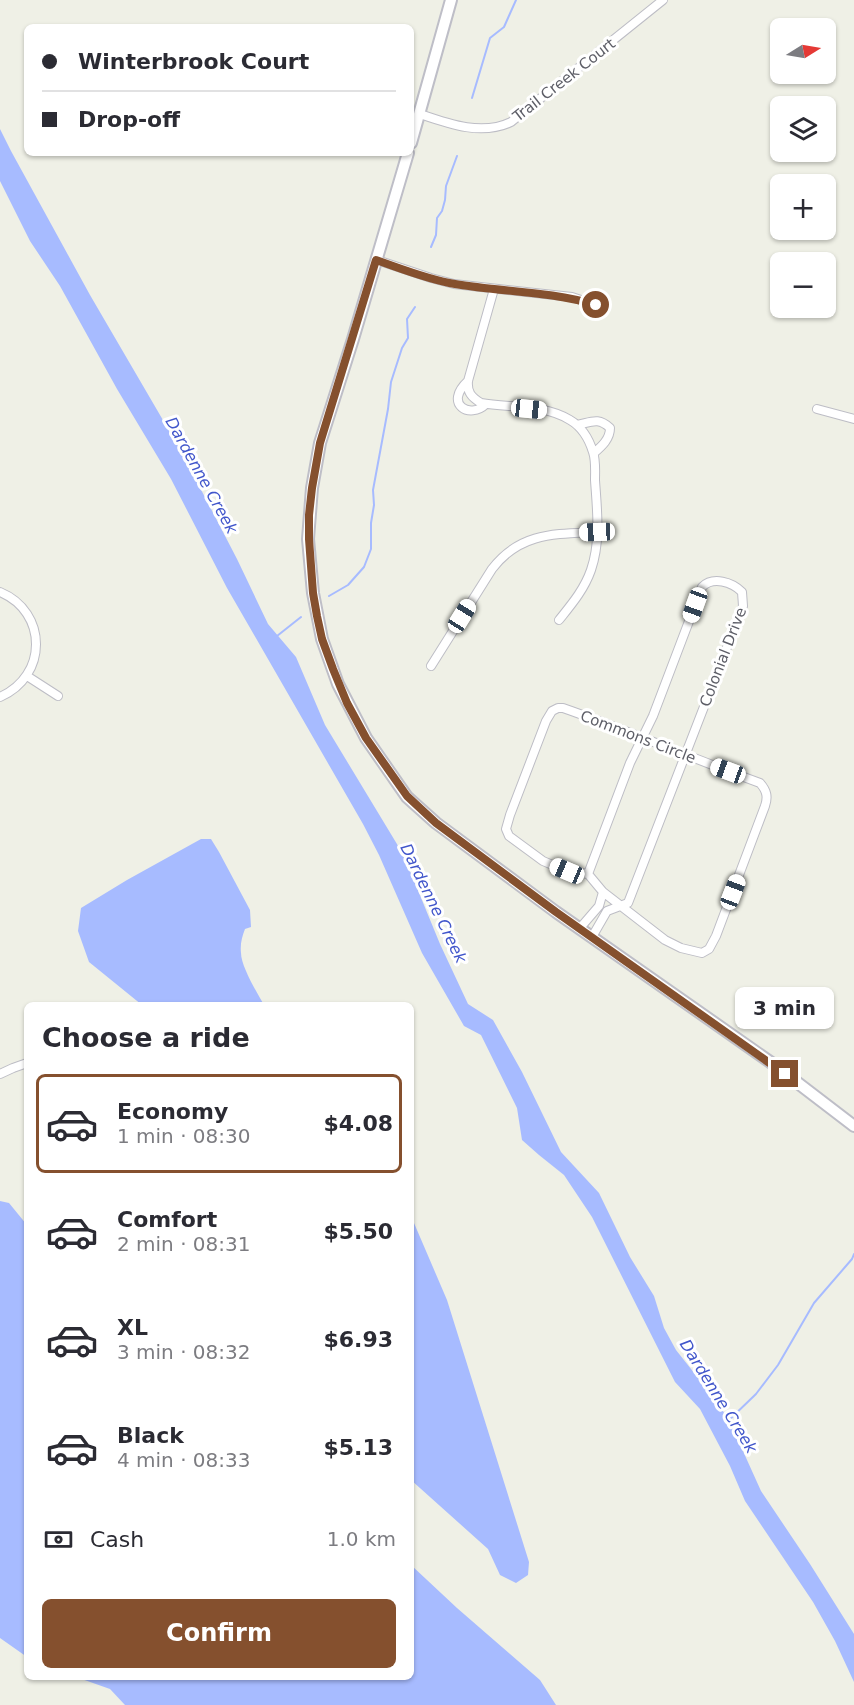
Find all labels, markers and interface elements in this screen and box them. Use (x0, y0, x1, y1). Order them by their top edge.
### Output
north arrow (770, 18, 836, 84)
map controls (770, 18, 836, 318)
street label: Trail Creek Court (508, 34, 619, 126)
text: Winterbrook Court (78, 49, 309, 74)
button: layers (770, 96, 836, 162)
text: Drop-off (78, 107, 180, 132)
button: + (770, 174, 836, 240)
button: − (770, 252, 836, 318)
route start (582, 291, 609, 318)
car (510, 398, 548, 420)
water label: Dardenne Creek (162, 414, 242, 538)
car (579, 522, 615, 542)
car (680, 585, 710, 625)
car (445, 596, 479, 636)
street label: Colonial Drive (696, 605, 750, 709)
street label: Commons Circle (578, 707, 698, 767)
car (708, 756, 748, 786)
water label: Dardenne Creek (396, 840, 471, 967)
car (547, 856, 587, 886)
car (718, 872, 748, 912)
callout: 3 min (736, 987, 834, 1029)
text: 3 min (753, 996, 816, 1020)
text: Choose a ride (42, 1022, 250, 1053)
route end (771, 1060, 798, 1087)
icon: car (45, 1097, 99, 1151)
text: Economy (117, 1099, 228, 1124)
text: $4.08 (323, 1111, 393, 1136)
text: 1 min · 08:30 (117, 1124, 251, 1148)
icon: car (45, 1205, 99, 1259)
text: Comfort (117, 1207, 217, 1232)
text: $5.50 (323, 1219, 393, 1244)
text: 2 min · 08:31 (117, 1232, 251, 1256)
icon: car (45, 1313, 99, 1367)
text: XL (117, 1315, 148, 1340)
text: $6.93 (323, 1327, 393, 1352)
water label: Dardenne Creek (676, 1336, 762, 1457)
text: 3 min · 08:32 (117, 1340, 251, 1364)
icon: car (45, 1421, 99, 1475)
text: Black (117, 1423, 184, 1448)
text: $5.13 (323, 1435, 393, 1460)
text: 4 min · 08:33 (117, 1448, 251, 1472)
icon: cash (42, 1523, 75, 1556)
text: Cash (90, 1527, 144, 1552)
text: 1.0 km (327, 1527, 396, 1551)
button: Confirm (42, 1599, 396, 1668)

